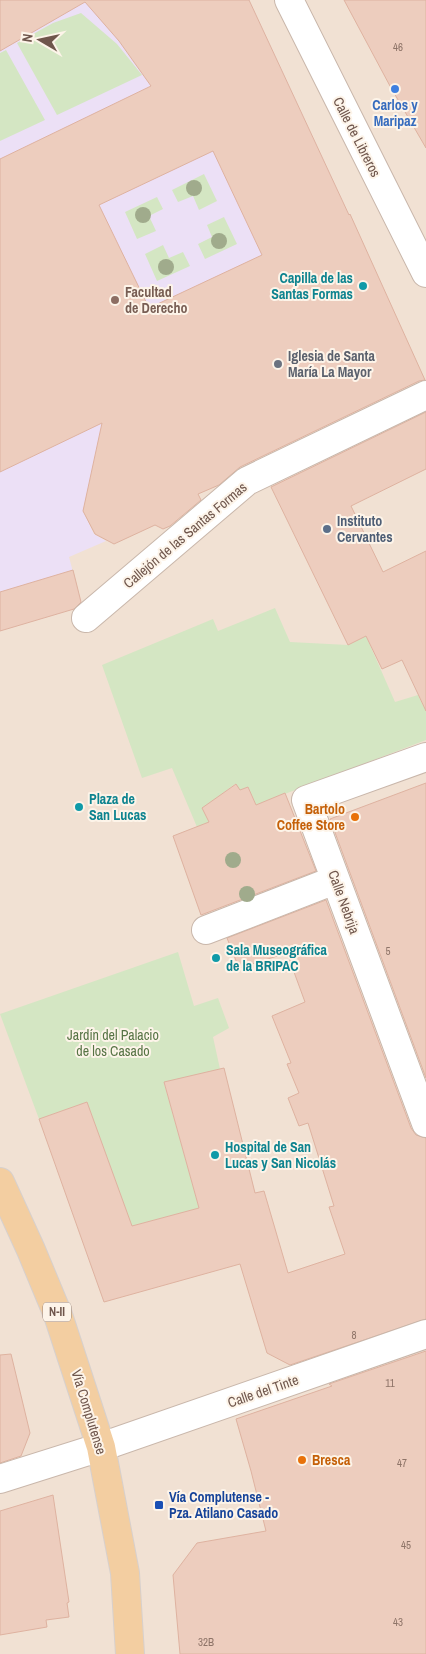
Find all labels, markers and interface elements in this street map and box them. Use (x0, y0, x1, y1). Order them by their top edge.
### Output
north arrow (15, 15, 65, 65)
text: N (18, 32, 37, 43)
house number: 46 (393, 40, 403, 54)
marker: Carlos y Maripaz (389, 83, 401, 95)
street label: Calle de Libreros (329, 94, 385, 180)
place label: Carlos y Maripaz (372, 96, 418, 130)
place label: Capilla de las Santas Formas (271, 269, 353, 303)
marker: Capilla de las Santas Formas (357, 280, 369, 292)
place label: Facultad de Derecho (125, 283, 188, 317)
marker: Facultad de Derecho (109, 294, 121, 306)
place label: Iglesia de Santa María La Mayor (288, 347, 375, 381)
marker: Iglesia de Santa María La Mayor (272, 358, 284, 370)
street label: Callejón de las Santas Formas (120, 478, 251, 592)
place label: Instituto Cervantes (337, 512, 393, 546)
marker: Instituto Cervantes (321, 523, 333, 535)
place label: Plaza de San Lucas (89, 790, 146, 824)
place label: Bartolo Coffee Store (277, 800, 345, 834)
marker: Plaza de San Lucas (73, 801, 85, 813)
marker: Bartolo Coffee Store (349, 811, 361, 823)
street label: Calle Nebrija (324, 868, 364, 937)
place label: Sala Museográfica de la BRIPAC (226, 941, 327, 975)
house number: 5 (385, 944, 391, 958)
marker: Sala Museográfica de la BRIPAC (210, 952, 222, 964)
park label: Jardín del Palacio de los Casado (67, 1026, 159, 1060)
place label: Hospital de San Lucas y San Nicolás (225, 1138, 336, 1172)
marker: Hospital de San Lucas y San Nicolás (209, 1149, 221, 1161)
road number: N-II (43, 1302, 71, 1321)
house number: 8 (351, 1328, 357, 1342)
street label: Vía Complutense (68, 1367, 110, 1457)
street label: Calle del Tinte (225, 1371, 301, 1411)
house number: 11 (385, 1376, 395, 1390)
place label: Bresca (312, 1451, 351, 1469)
marker: Bresca (296, 1454, 308, 1466)
house number: 47 (397, 1456, 407, 1470)
place label: Vía Complutense - Pza. Atilano Casado (169, 1488, 278, 1522)
marker: Vía Complutense - Pza. Atilano Casado (153, 1499, 165, 1511)
house number: 45 (401, 1538, 411, 1552)
house number: 43 (393, 1615, 403, 1629)
house number: 32B (198, 1635, 214, 1649)

